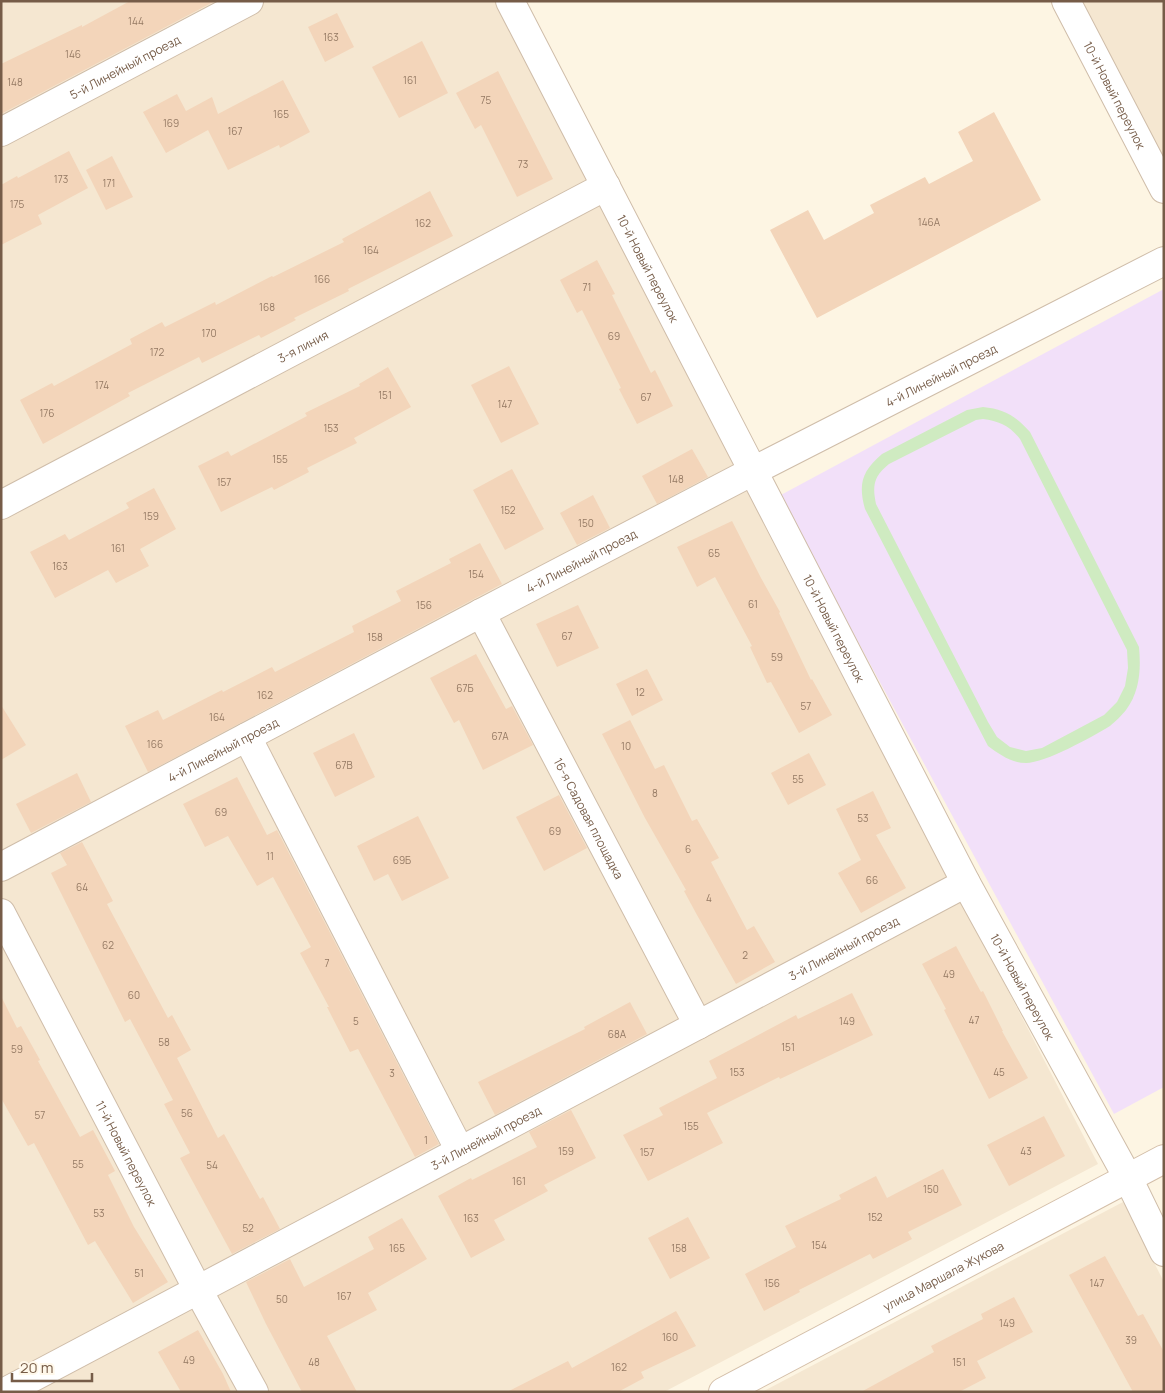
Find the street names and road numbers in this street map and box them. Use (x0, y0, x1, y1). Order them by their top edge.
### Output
street label: 5-й Линейный проезд (67, 30, 183, 103)
street label: 10-й Новый переулок (1080, 38, 1151, 153)
street label: 10-й Новый переулок (613, 212, 684, 326)
street label: 3-я линия (274, 326, 331, 366)
street label: 4-й Линейный проезд (882, 339, 1000, 411)
street label: 4-й Линейный проезд (523, 525, 640, 597)
street label: 10-й Новый переулок (799, 571, 870, 686)
street label: 4-й Линейный проезд (165, 713, 281, 786)
street label: 16-я Садовая площадка (550, 755, 628, 882)
street label: 3-й Линейный проезд (785, 912, 902, 984)
street label: 10-й Новый переулок (987, 930, 1060, 1044)
street label: 11-й Новый переулок (92, 1098, 162, 1210)
street label: 3-й Линейный проезд (428, 1101, 544, 1174)
street label: улица Маршала Жукова (880, 1237, 1007, 1315)

